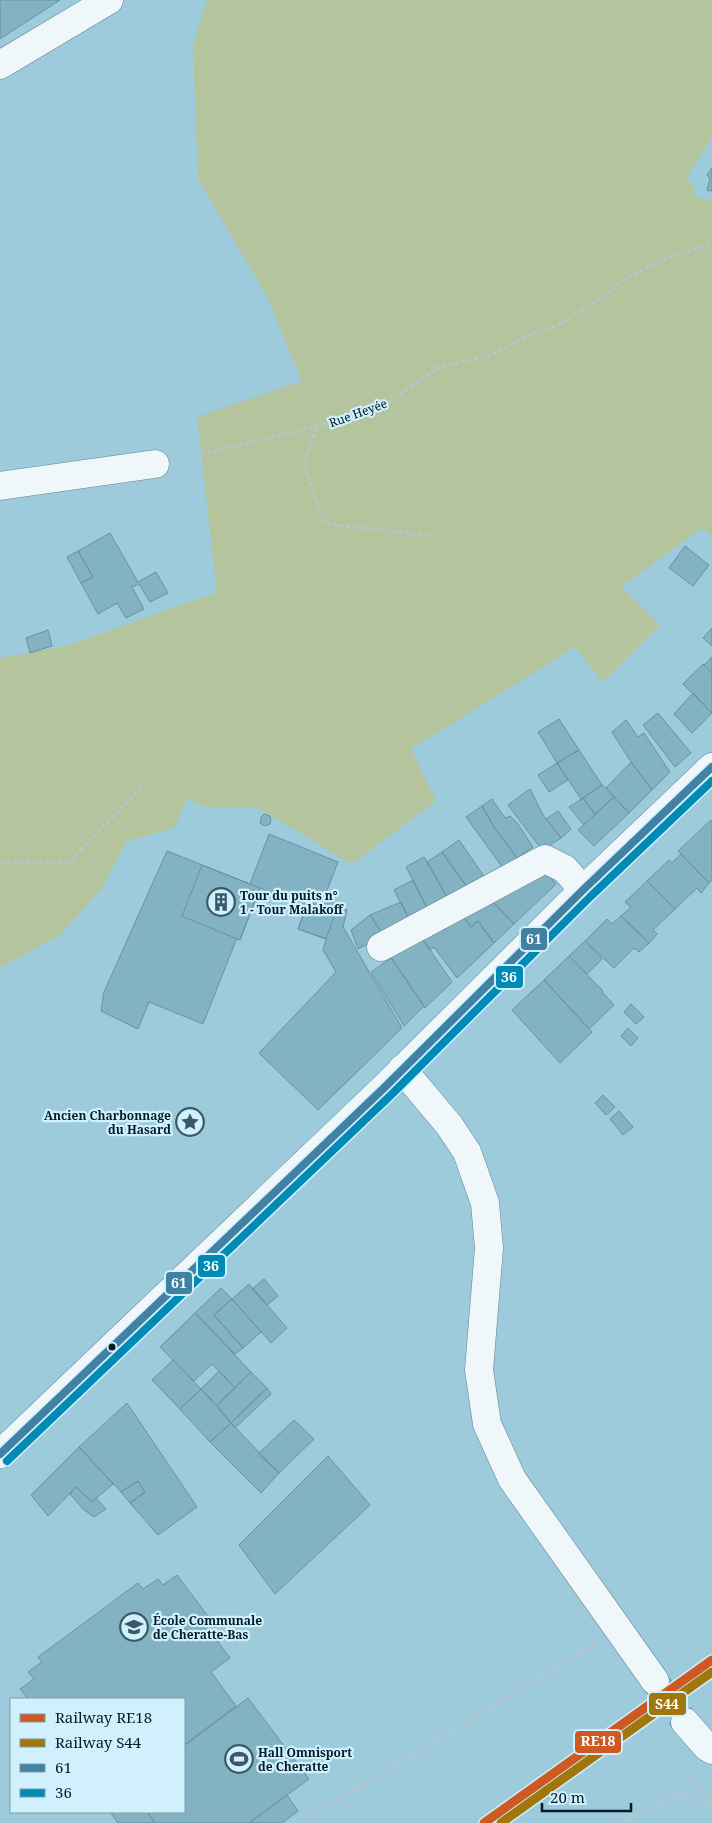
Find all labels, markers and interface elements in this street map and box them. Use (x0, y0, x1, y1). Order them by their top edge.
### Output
street label: Rue Heyée (327, 395, 389, 431)
building icon: Tour du puits n° 1 - Tour Malakoff (206, 887, 236, 917)
place label: Tour du puits n° 1 - Tour Malakoff (240, 887, 345, 918)
line badge: 61 (520, 927, 548, 951)
text: 61 (526, 929, 542, 948)
line badge: 36 (495, 965, 524, 989)
text: 36 (501, 967, 517, 986)
place label: Ancien Charbonnage du Hasard (44, 1107, 171, 1138)
place icon: Ancien Charbonnage du Hasard (175, 1107, 205, 1137)
line badge: 36 (197, 1254, 226, 1278)
text: 36 (203, 1256, 219, 1275)
line badge: 61 (165, 1271, 193, 1295)
text: 61 (171, 1273, 187, 1292)
unlabelled marker (107, 1342, 117, 1352)
school or university icon: École Communale de Cheratte-Bas (119, 1612, 149, 1642)
place label: École Communale de Cheratte-Bas (153, 1612, 262, 1643)
line badge: S44 (648, 1692, 687, 1716)
text: S44 (655, 1694, 679, 1713)
legend (10, 1698, 185, 1813)
text: Railway RE18 (55, 1707, 152, 1727)
line badge: RE18 (574, 1730, 622, 1754)
text: RE18 (581, 1731, 616, 1750)
text: Railway S44 (55, 1732, 142, 1752)
sports icon: Hall Omnisport de Cheratte (224, 1744, 254, 1774)
place label: Hall Omnisport de Cheratte (258, 1744, 352, 1775)
text: 61 (55, 1757, 72, 1777)
scale bar (542, 1780, 631, 1812)
text: 36 (55, 1782, 72, 1802)
text: 20 m (550, 1787, 585, 1807)

